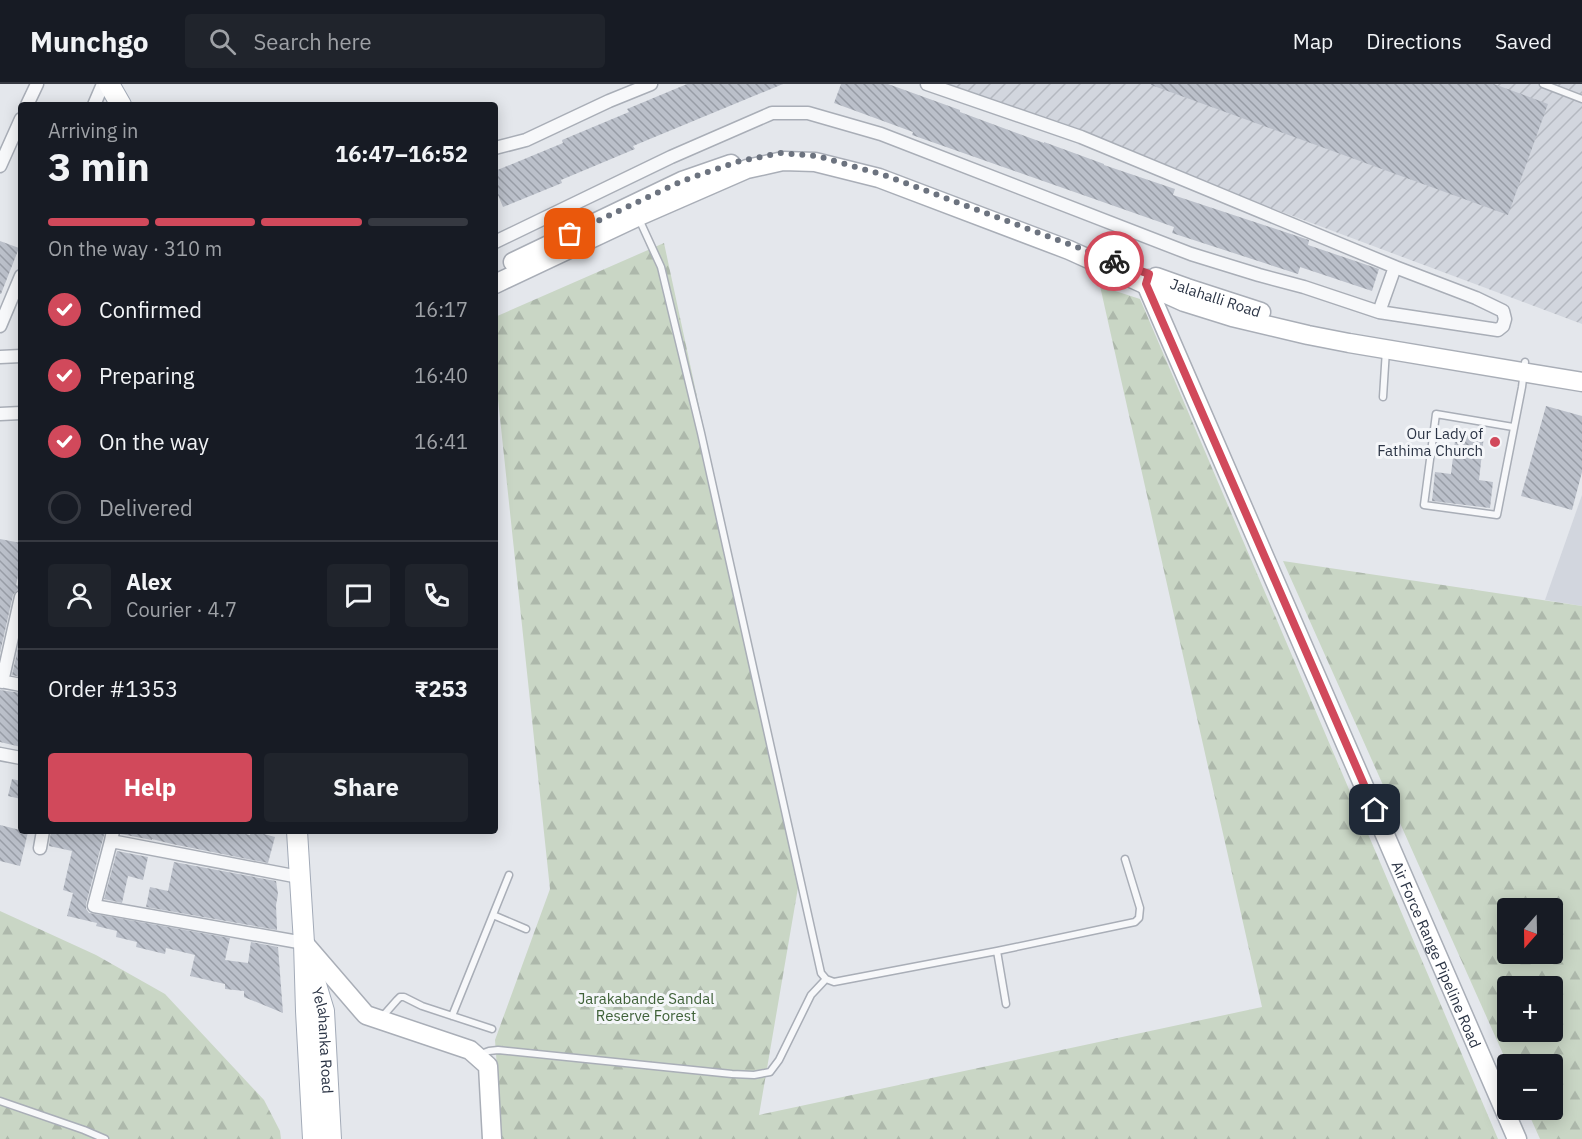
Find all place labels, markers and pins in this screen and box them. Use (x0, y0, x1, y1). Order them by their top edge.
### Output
pin (544, 208, 595, 259)
place label: Our Lady of Fathima Church (1377, 424, 1483, 460)
marker: Our Lady of Fathima Church (1488, 435, 1502, 449)
pin (1349, 784, 1400, 835)

